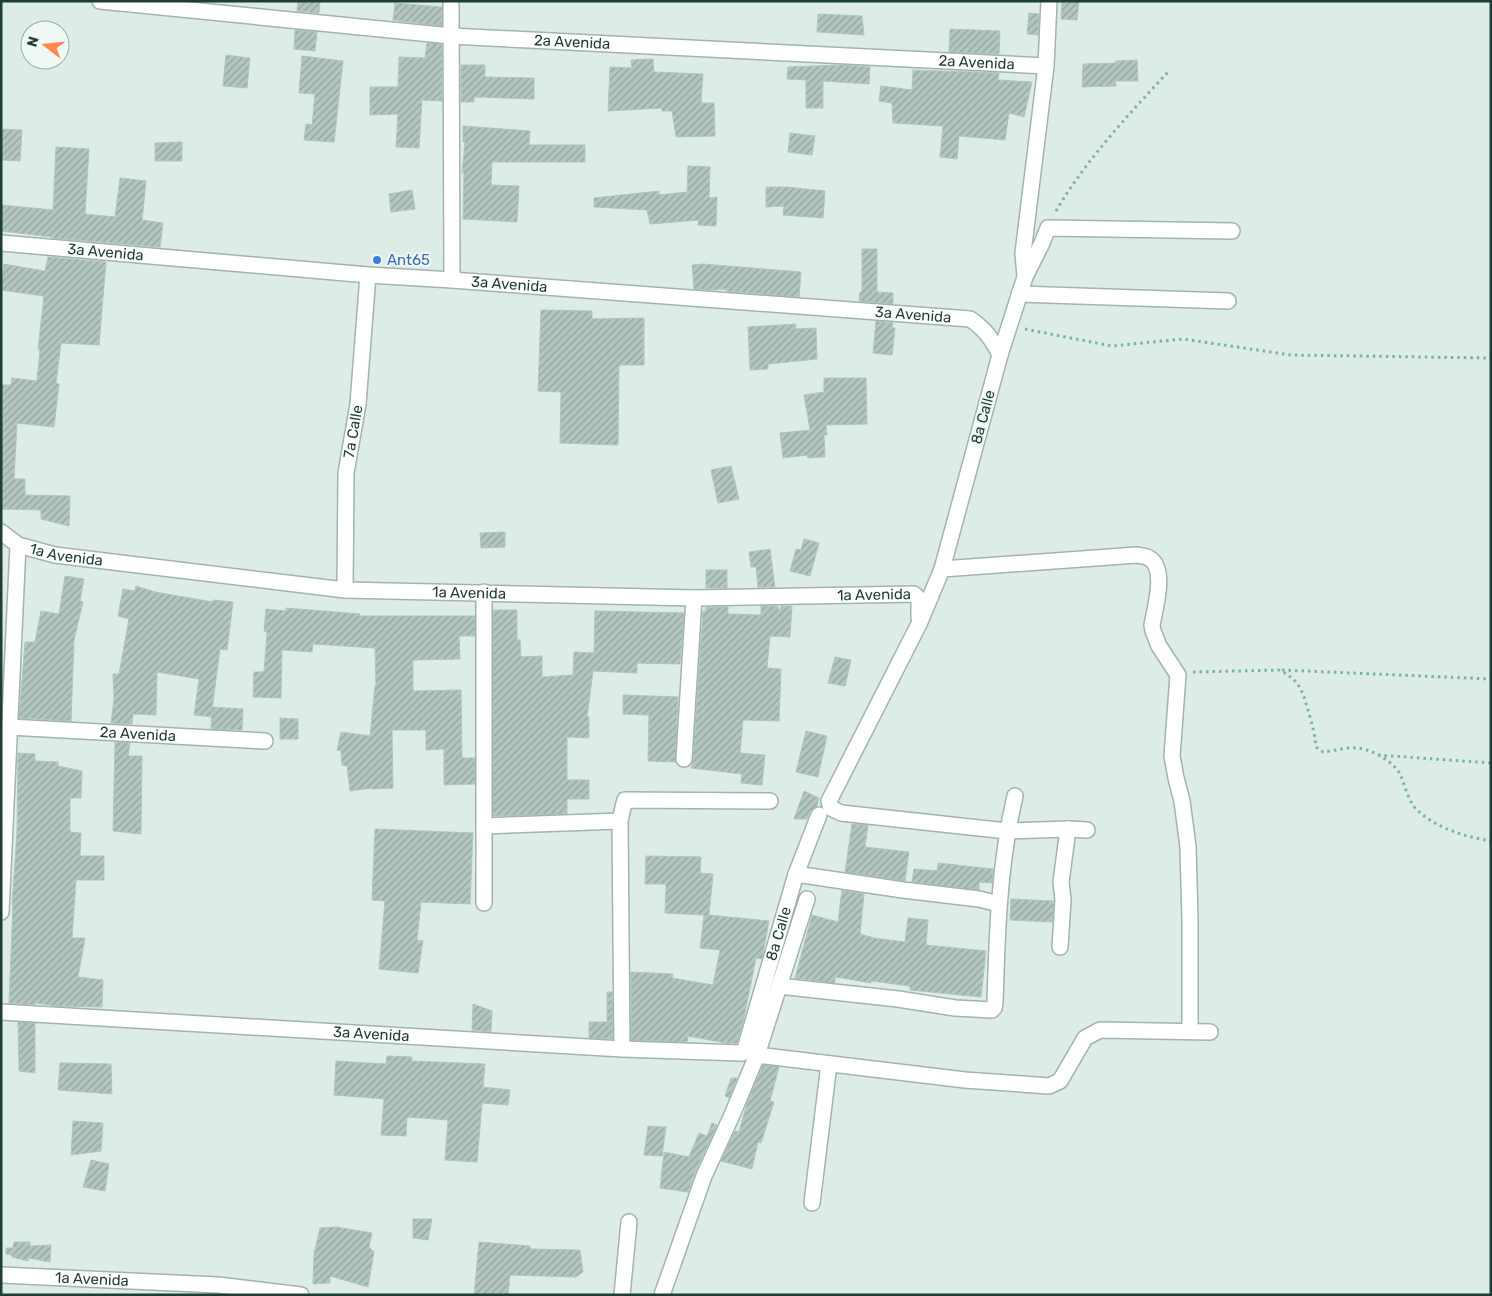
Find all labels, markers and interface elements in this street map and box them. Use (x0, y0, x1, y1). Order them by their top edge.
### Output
north arrow (20, 20, 70, 70)
street label: 2a Avenida (534, 31, 611, 53)
text: N (23, 34, 43, 49)
street label: 2a Avenida (938, 52, 1015, 73)
street label: 3a Avenida (67, 240, 145, 264)
place label: Ant65 (387, 251, 430, 269)
marker: Ant65 (371, 254, 383, 266)
street label: 3a Avenida (470, 272, 548, 296)
street label: 3a Avenida (874, 303, 952, 327)
street label: 8a Calle (967, 388, 999, 446)
street label: 7a Calle (340, 404, 367, 460)
street label: 1a Avenida (28, 540, 104, 570)
street label: 1a Avenida (432, 583, 506, 603)
street label: 1a Avenida (837, 585, 911, 604)
street label: 2a Avenida (99, 723, 176, 745)
street label: 8a Calle (762, 905, 795, 963)
street label: 3a Avenida (333, 1023, 410, 1045)
street label: 1a Avenida (55, 1268, 129, 1290)

